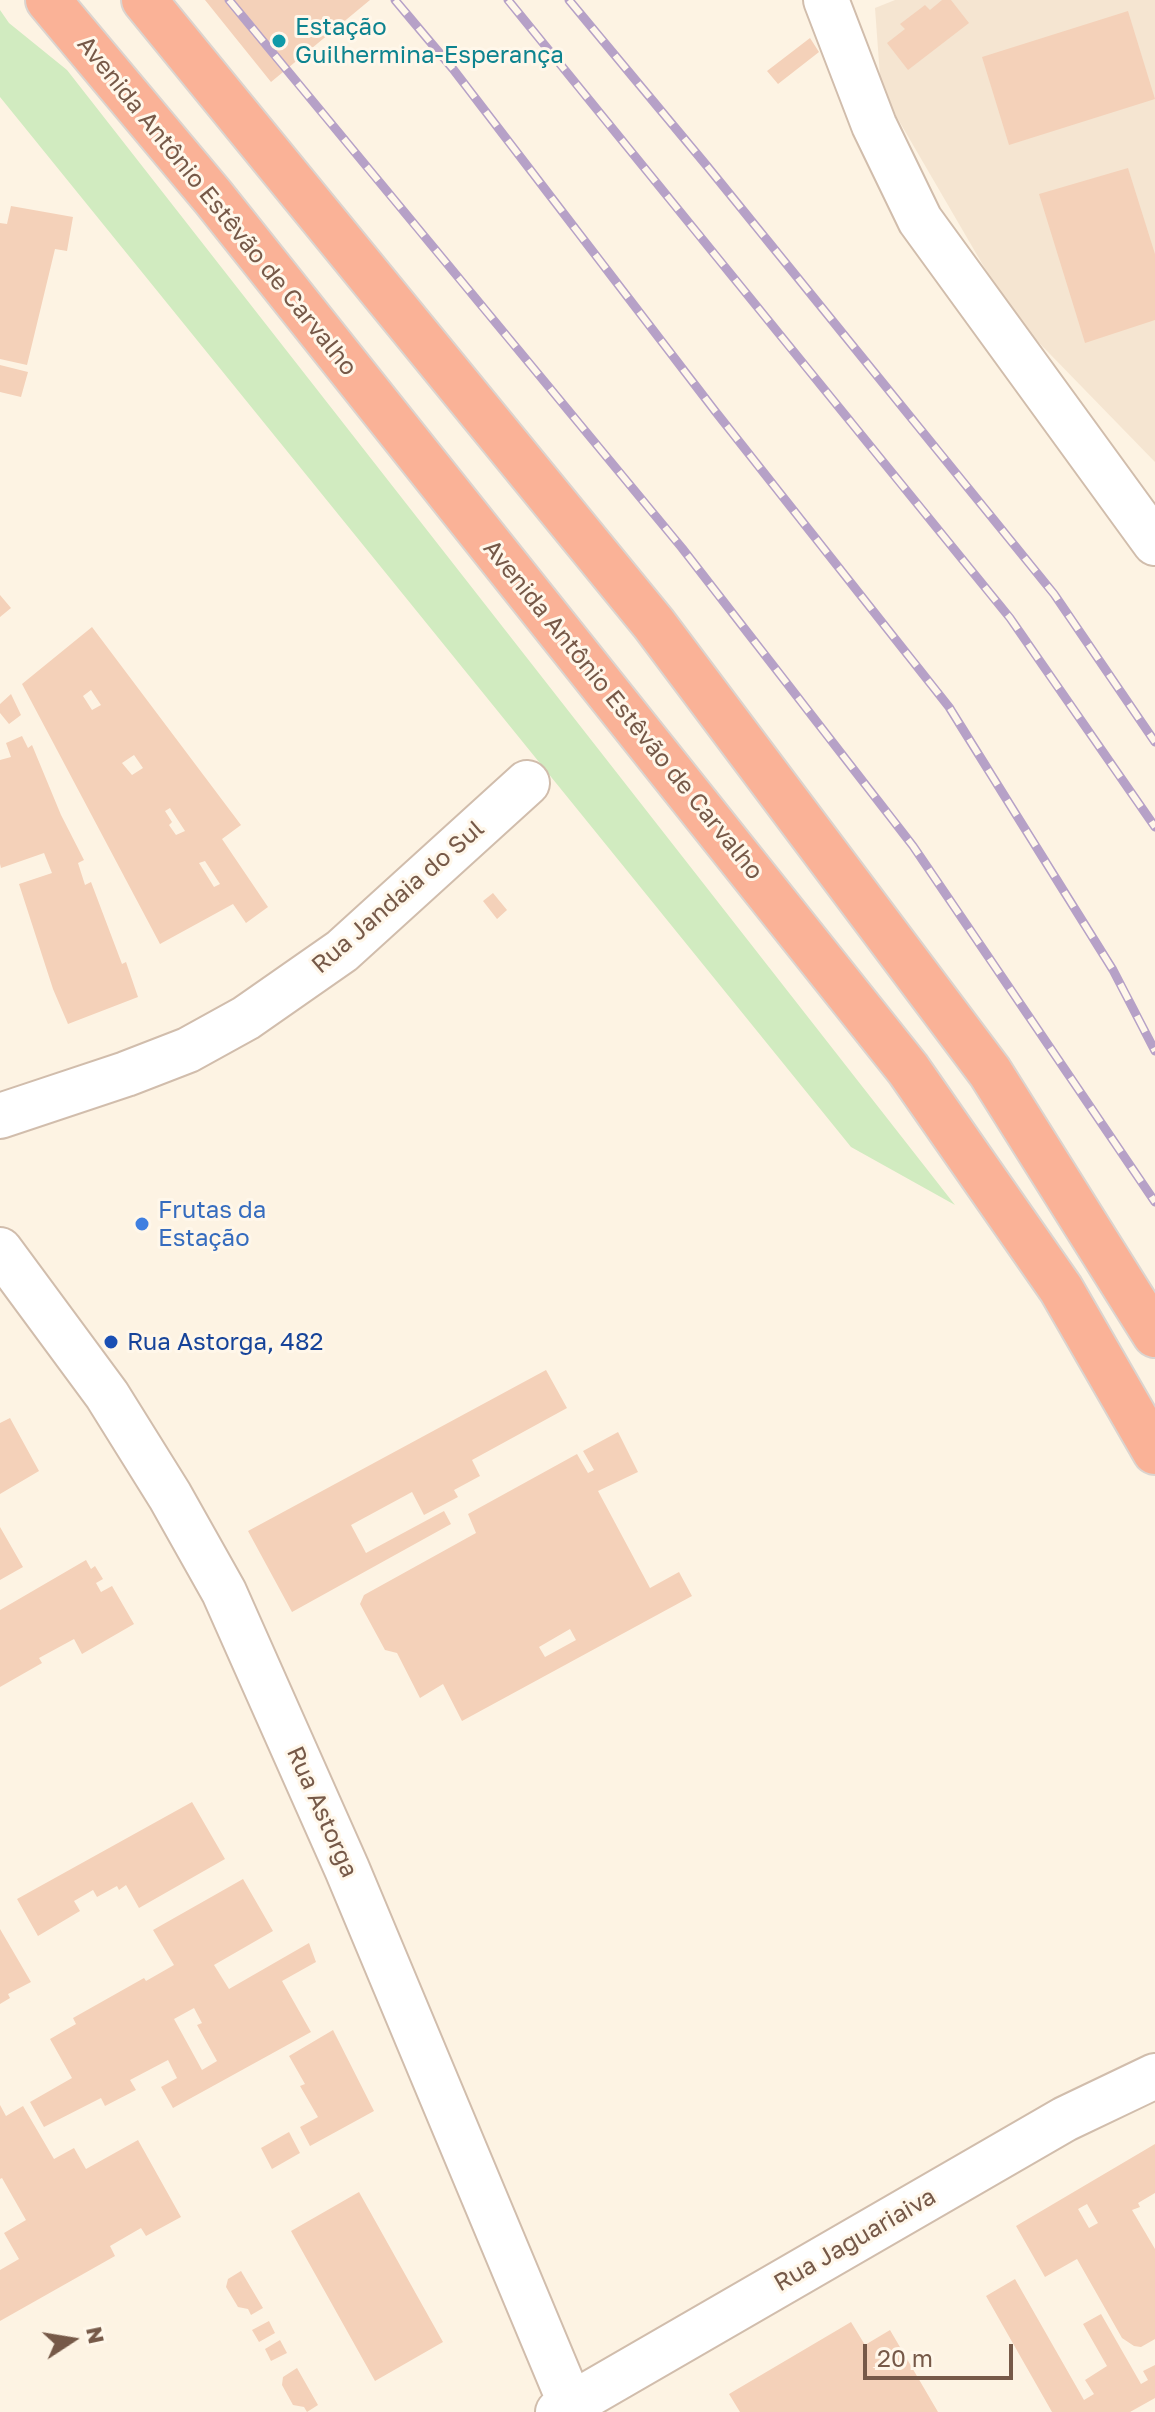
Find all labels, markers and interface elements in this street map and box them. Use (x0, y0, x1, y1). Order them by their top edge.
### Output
place label: Estação Guilhermina-Esperança (295, 13, 564, 69)
street label: Avenida Antônio Estêvão de Carvalho (71, 31, 363, 381)
marker: Estação Guilhermina-Esperança (270, 32, 288, 50)
street label: Avenida Antônio Estêvão de Carvalho (477, 535, 769, 885)
street label: Rua Jandaia do Sul (306, 814, 490, 980)
place label: Frutas da Estação (158, 1196, 266, 1252)
marker: Frutas da Estação (133, 1215, 151, 1233)
place label: Rua Astorga, 482 (127, 1328, 323, 1356)
marker: Rua Astorga, 482 (102, 1333, 120, 1351)
street label: Rua Astorga (280, 1742, 364, 1882)
street label: Rua Jaguariaiva (769, 2182, 941, 2298)
north arrow (32, 2300, 112, 2380)
text: N (81, 2324, 111, 2346)
scale bar (867, 2328, 1017, 2378)
text: 20 m (877, 2343, 933, 2372)

